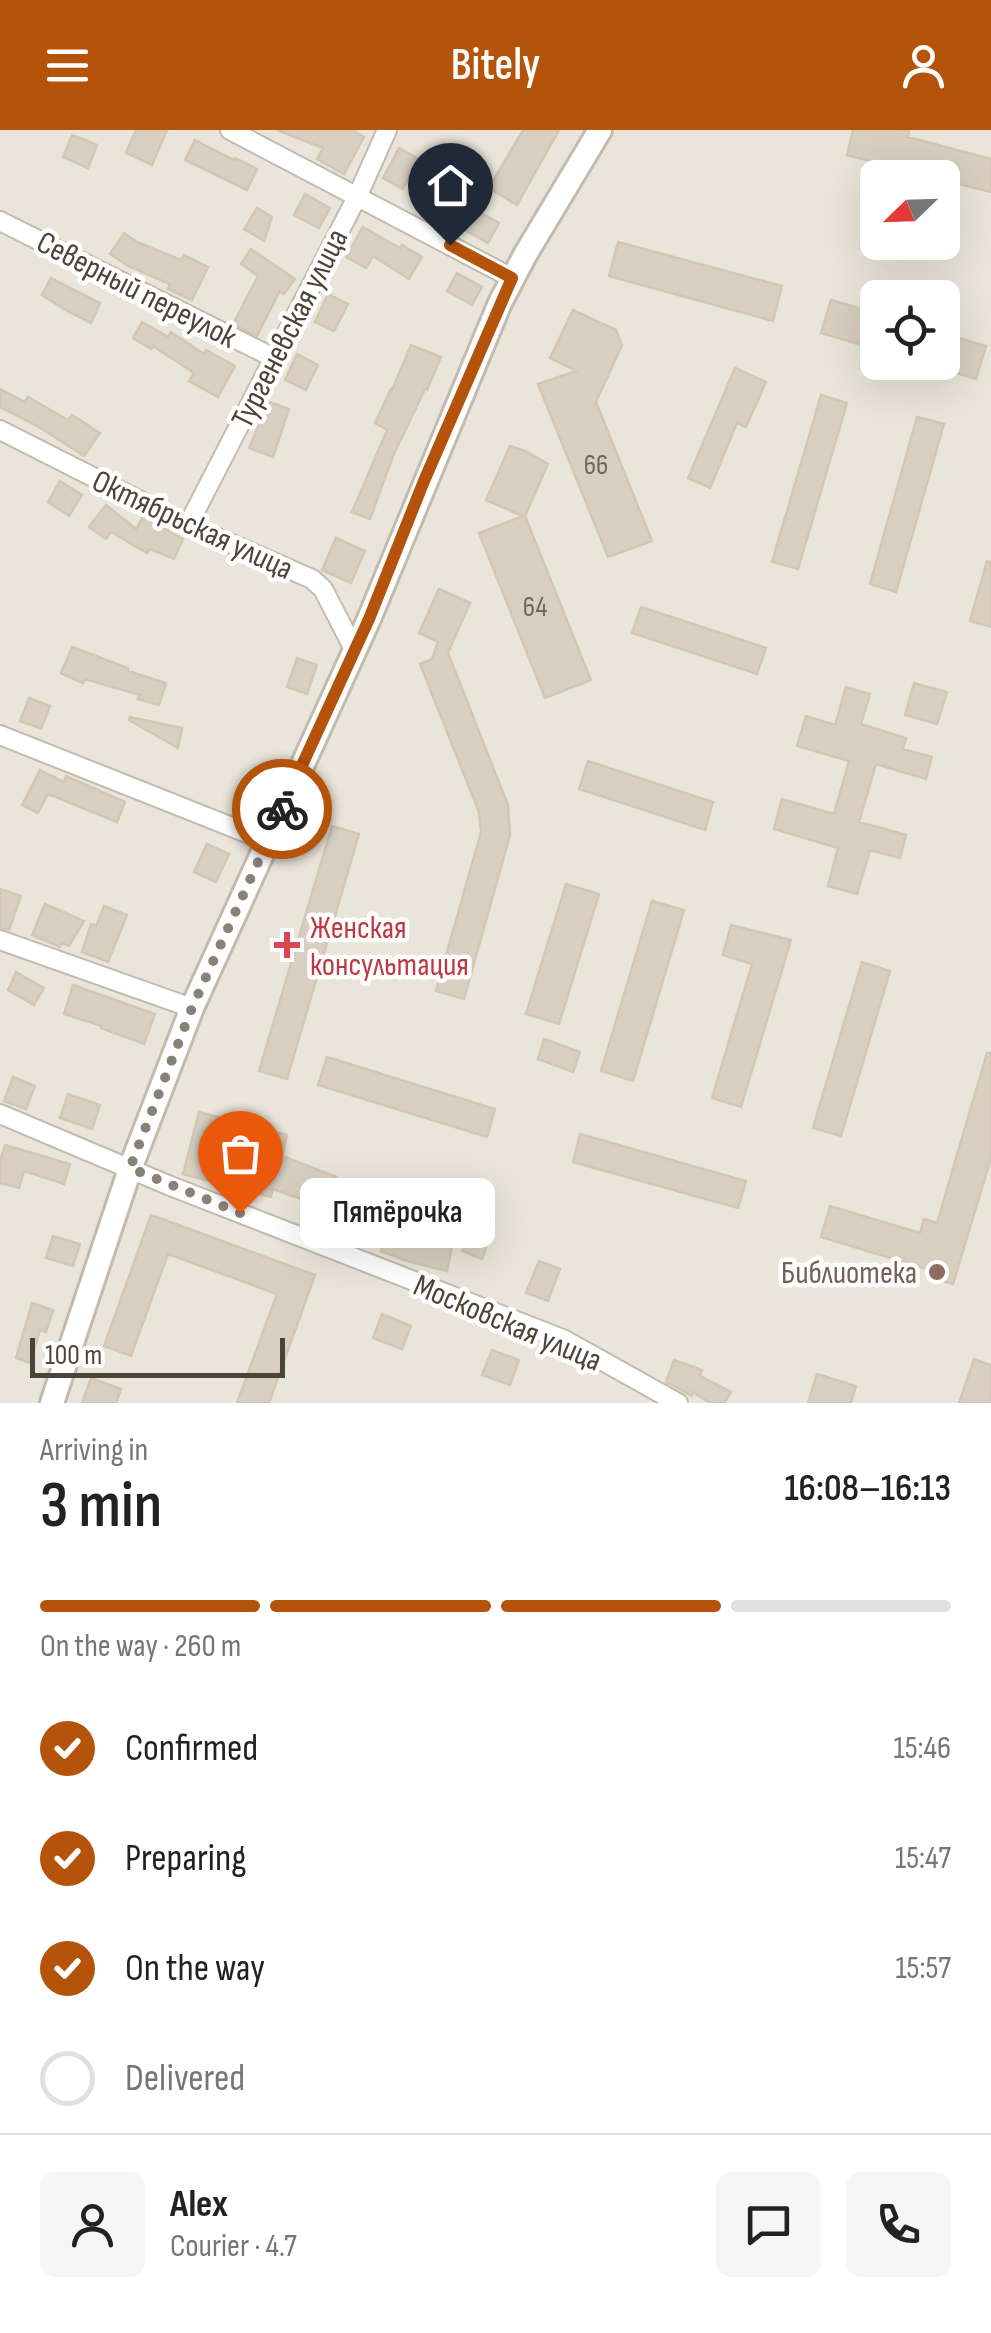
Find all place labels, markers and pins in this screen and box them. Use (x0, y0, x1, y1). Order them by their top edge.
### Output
pin (408, 143, 493, 246)
place label: Женская консультация (310, 909, 469, 985)
marker: Женская консультация (274, 932, 300, 958)
pin (198, 1111, 283, 1214)
callout: Пятёрочка (300, 1178, 495, 1248)
place label: Библиотека (781, 1254, 917, 1293)
marker: Библиотека (926, 1261, 948, 1283)

